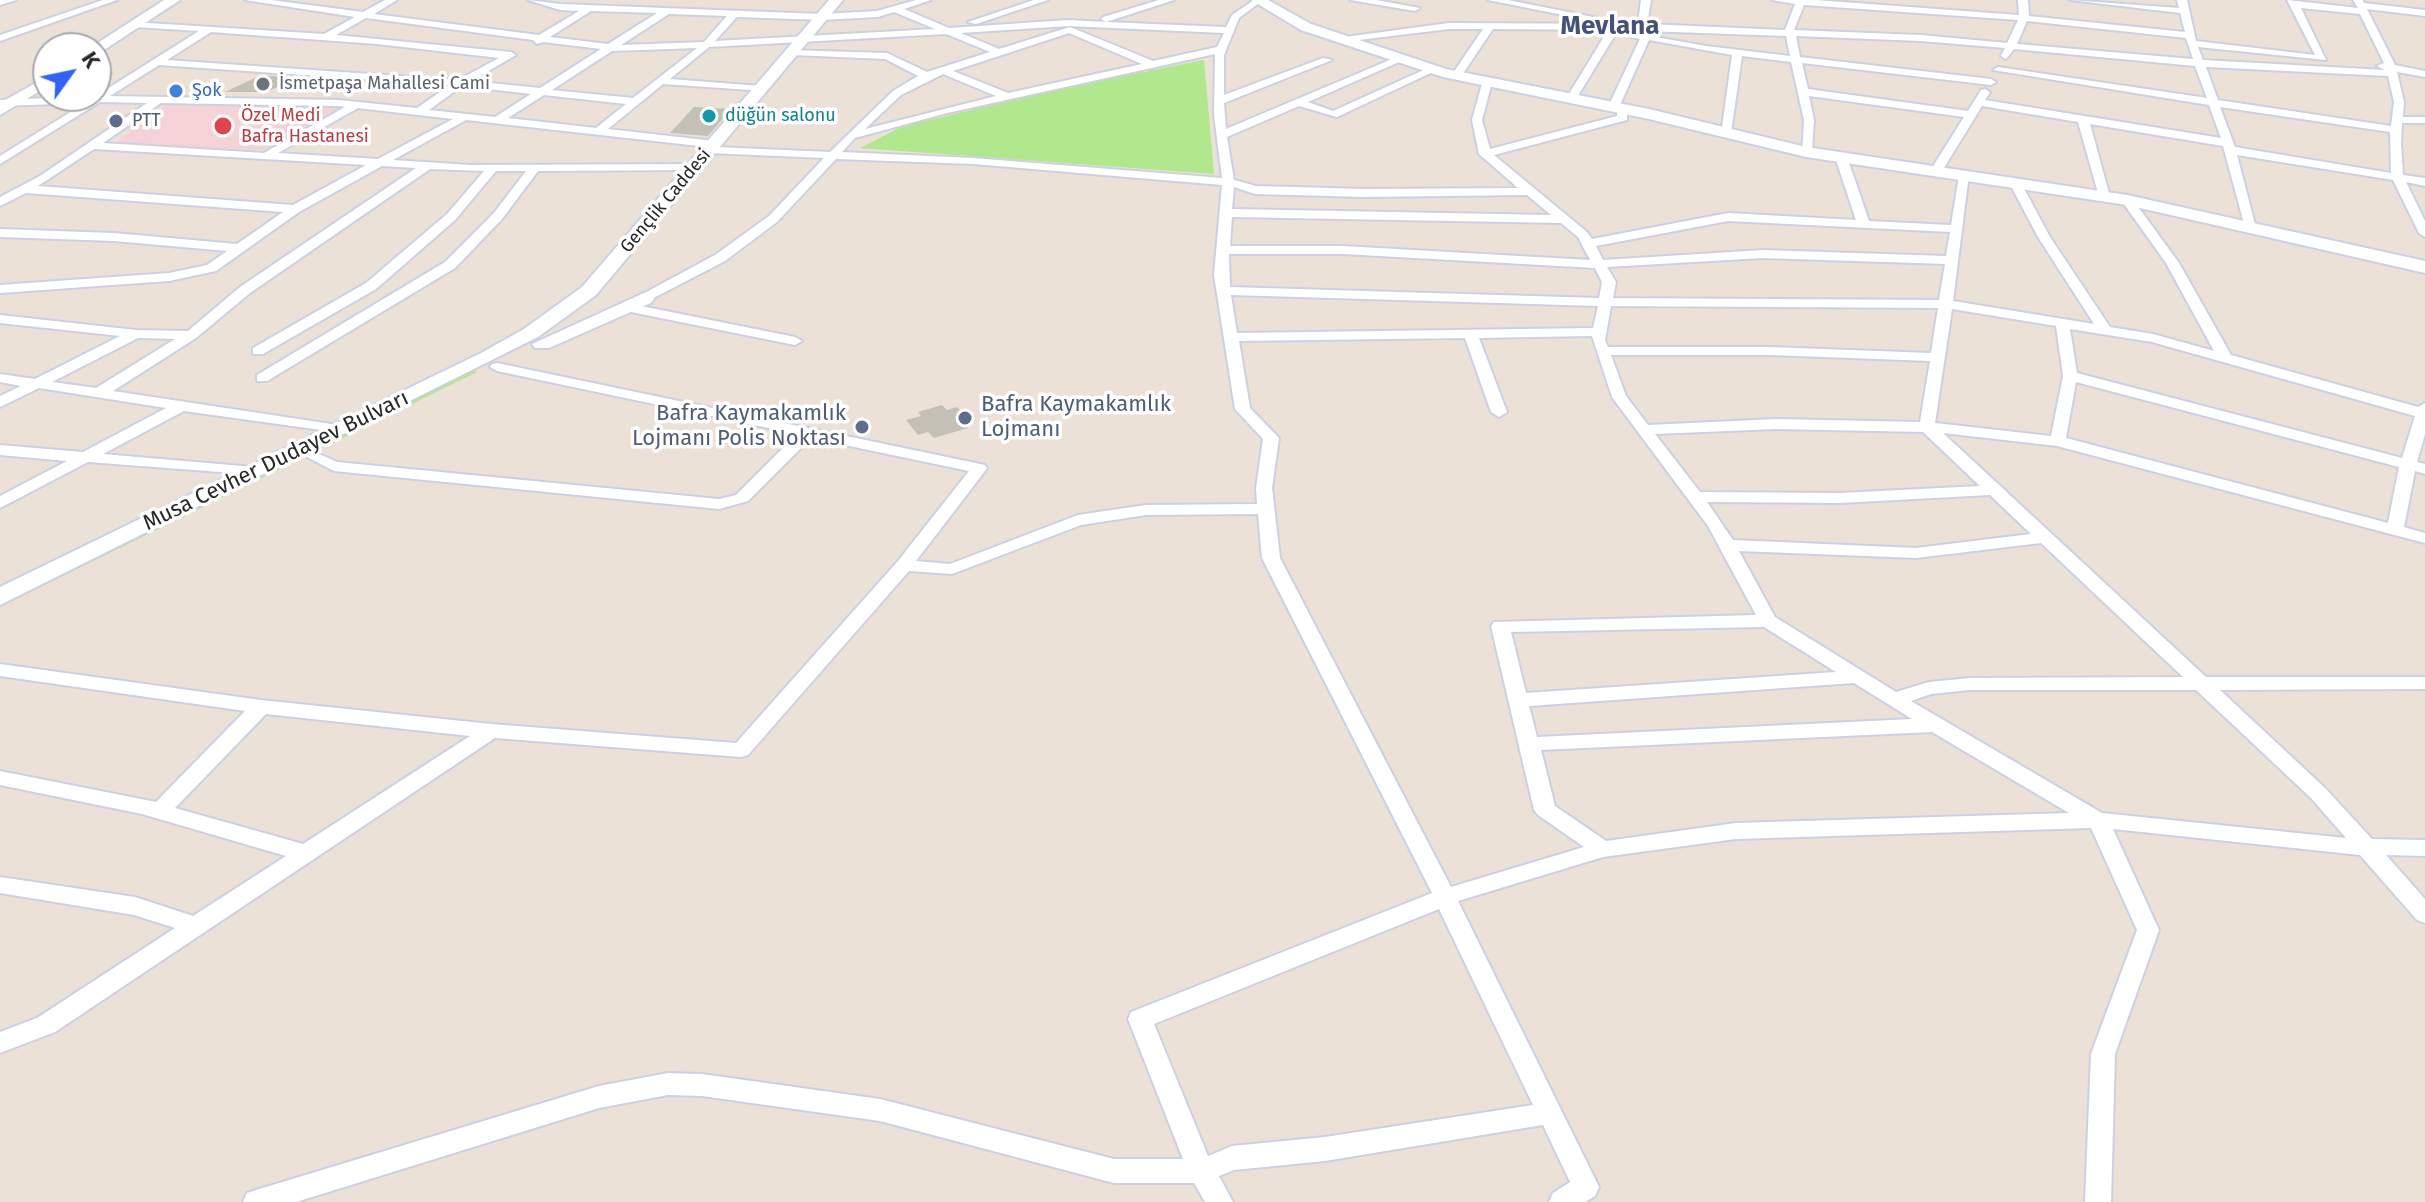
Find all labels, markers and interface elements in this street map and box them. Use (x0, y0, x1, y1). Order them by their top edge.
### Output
district label: Mevlana (1560, 11, 1660, 43)
north arrow (32, 32, 112, 112)
text: K (76, 47, 106, 73)
place label: İsmetpaşa Mahallesi Cami (279, 73, 490, 95)
marker: İsmetpaşa Mahallesi Cami (254, 75, 272, 93)
place label: Şok (192, 80, 222, 102)
marker: Şok (167, 82, 185, 100)
place label: Özel Medi Bafra Hastanesi (241, 105, 369, 148)
place label: düğün salonu (725, 105, 836, 127)
marker: düğün salonu (700, 107, 718, 125)
place label: PTT (132, 110, 161, 132)
marker: PTT (107, 112, 125, 130)
marker: Özel Medi Bafra Hastanesi (212, 115, 234, 137)
street label: Gençlik Caddesi (616, 145, 716, 257)
street label: Musa Cevher Dudayev Bulvarı (139, 385, 413, 537)
place label: Bafra Kaymakamlık Lojmanı (981, 392, 1171, 444)
place label: Bafra Kaymakamlık Lojmanı Polis Noktası (632, 401, 846, 452)
marker: Bafra Kaymakamlık Lojmanı (956, 409, 974, 427)
marker: Bafra Kaymakamlık Lojmanı Polis Noktası (853, 418, 871, 436)

